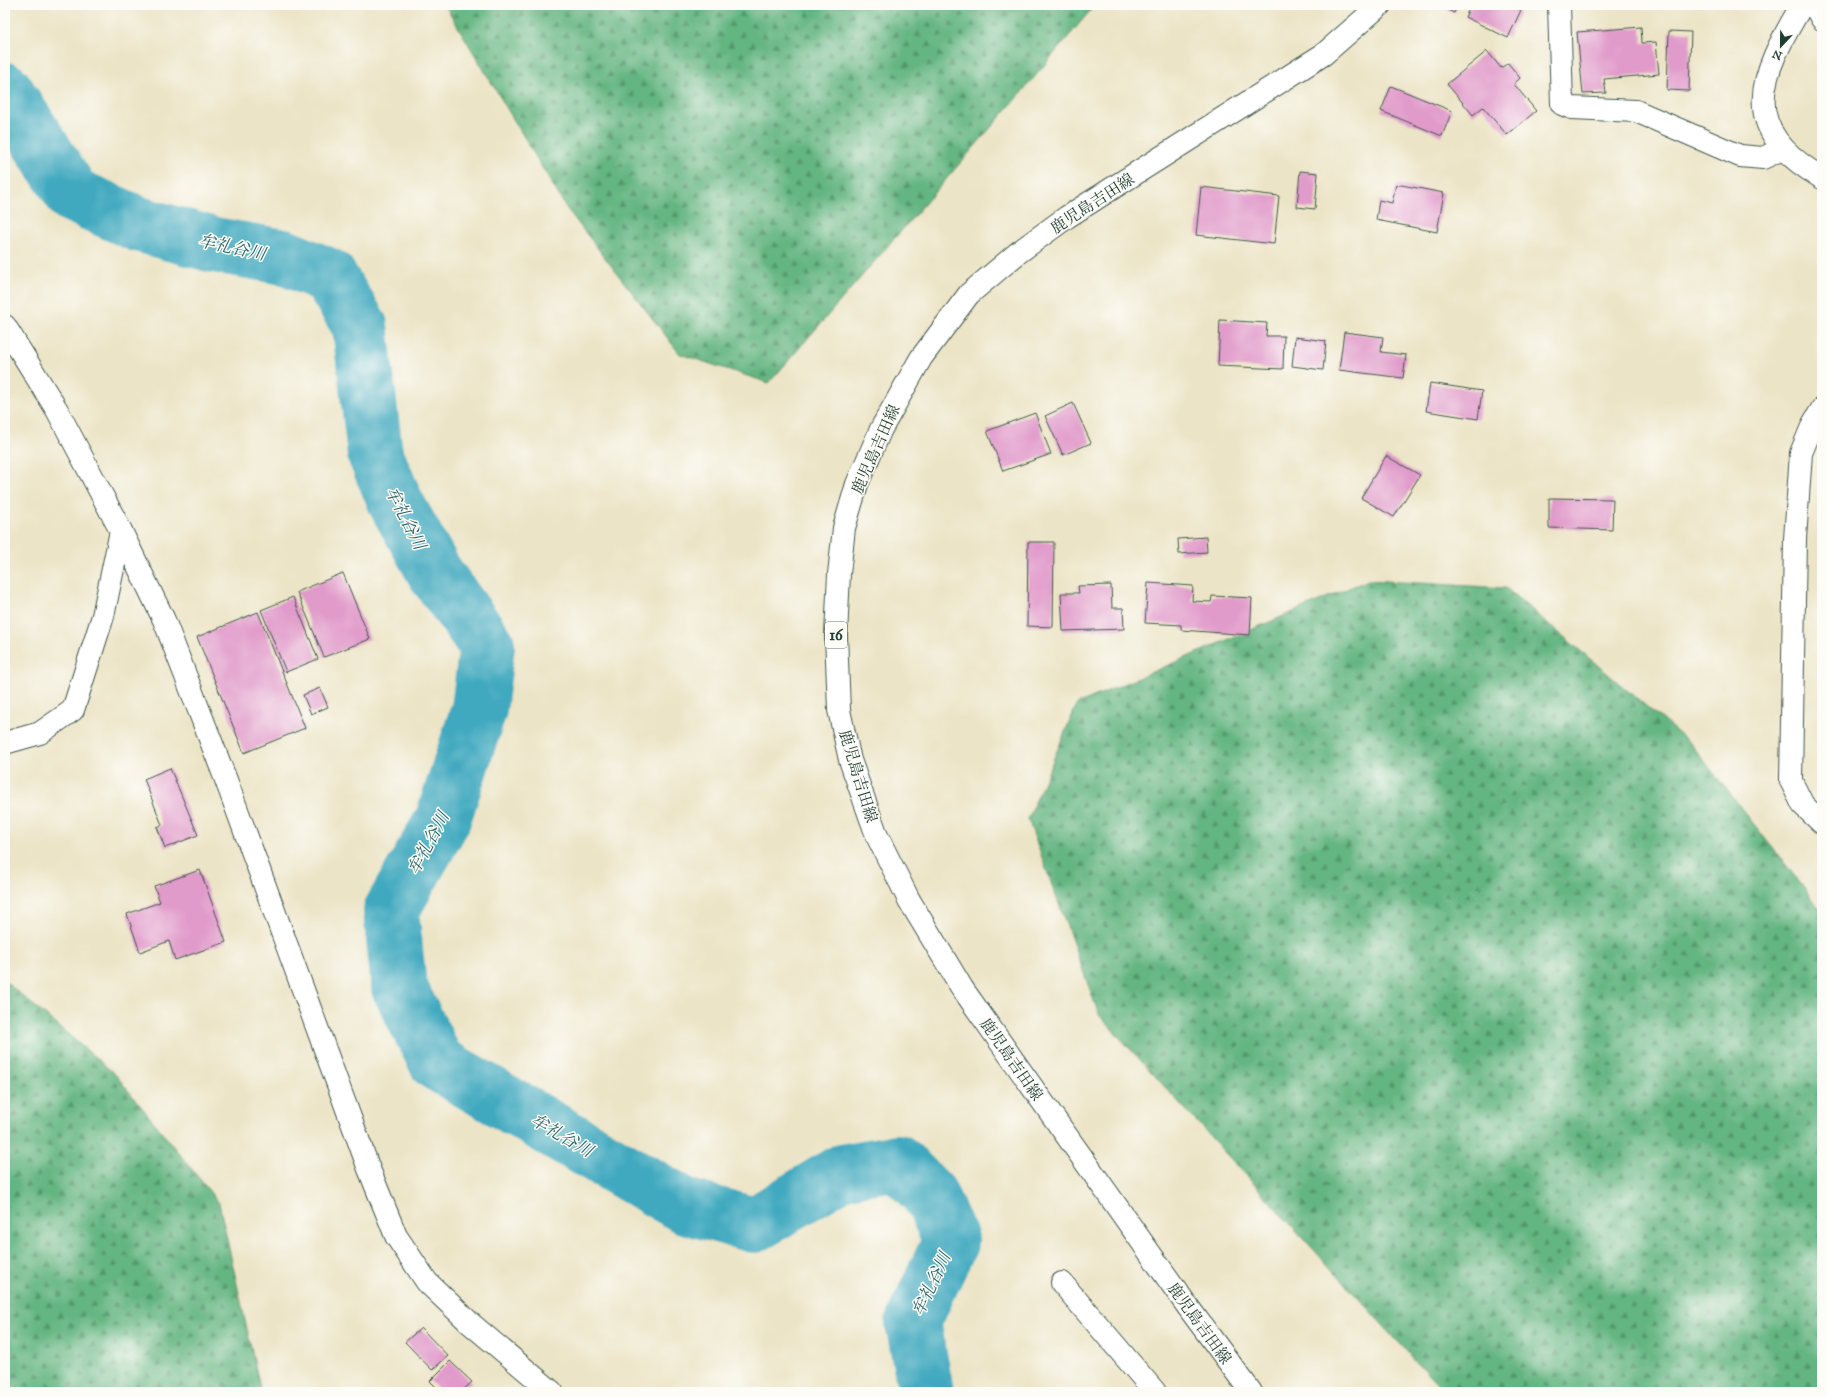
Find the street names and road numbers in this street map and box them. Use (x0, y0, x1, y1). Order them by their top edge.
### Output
street label: 鹿児島吉田線 (1047, 169, 1138, 238)
street label: 鹿児島吉田線 (847, 401, 904, 497)
road number: 16 (825, 622, 847, 648)
street label: 鹿児島吉田線 (835, 727, 882, 825)
street label: 鹿児島吉田線 (976, 1015, 1047, 1104)
street label: 鹿児島吉田線 (1164, 1279, 1235, 1368)

